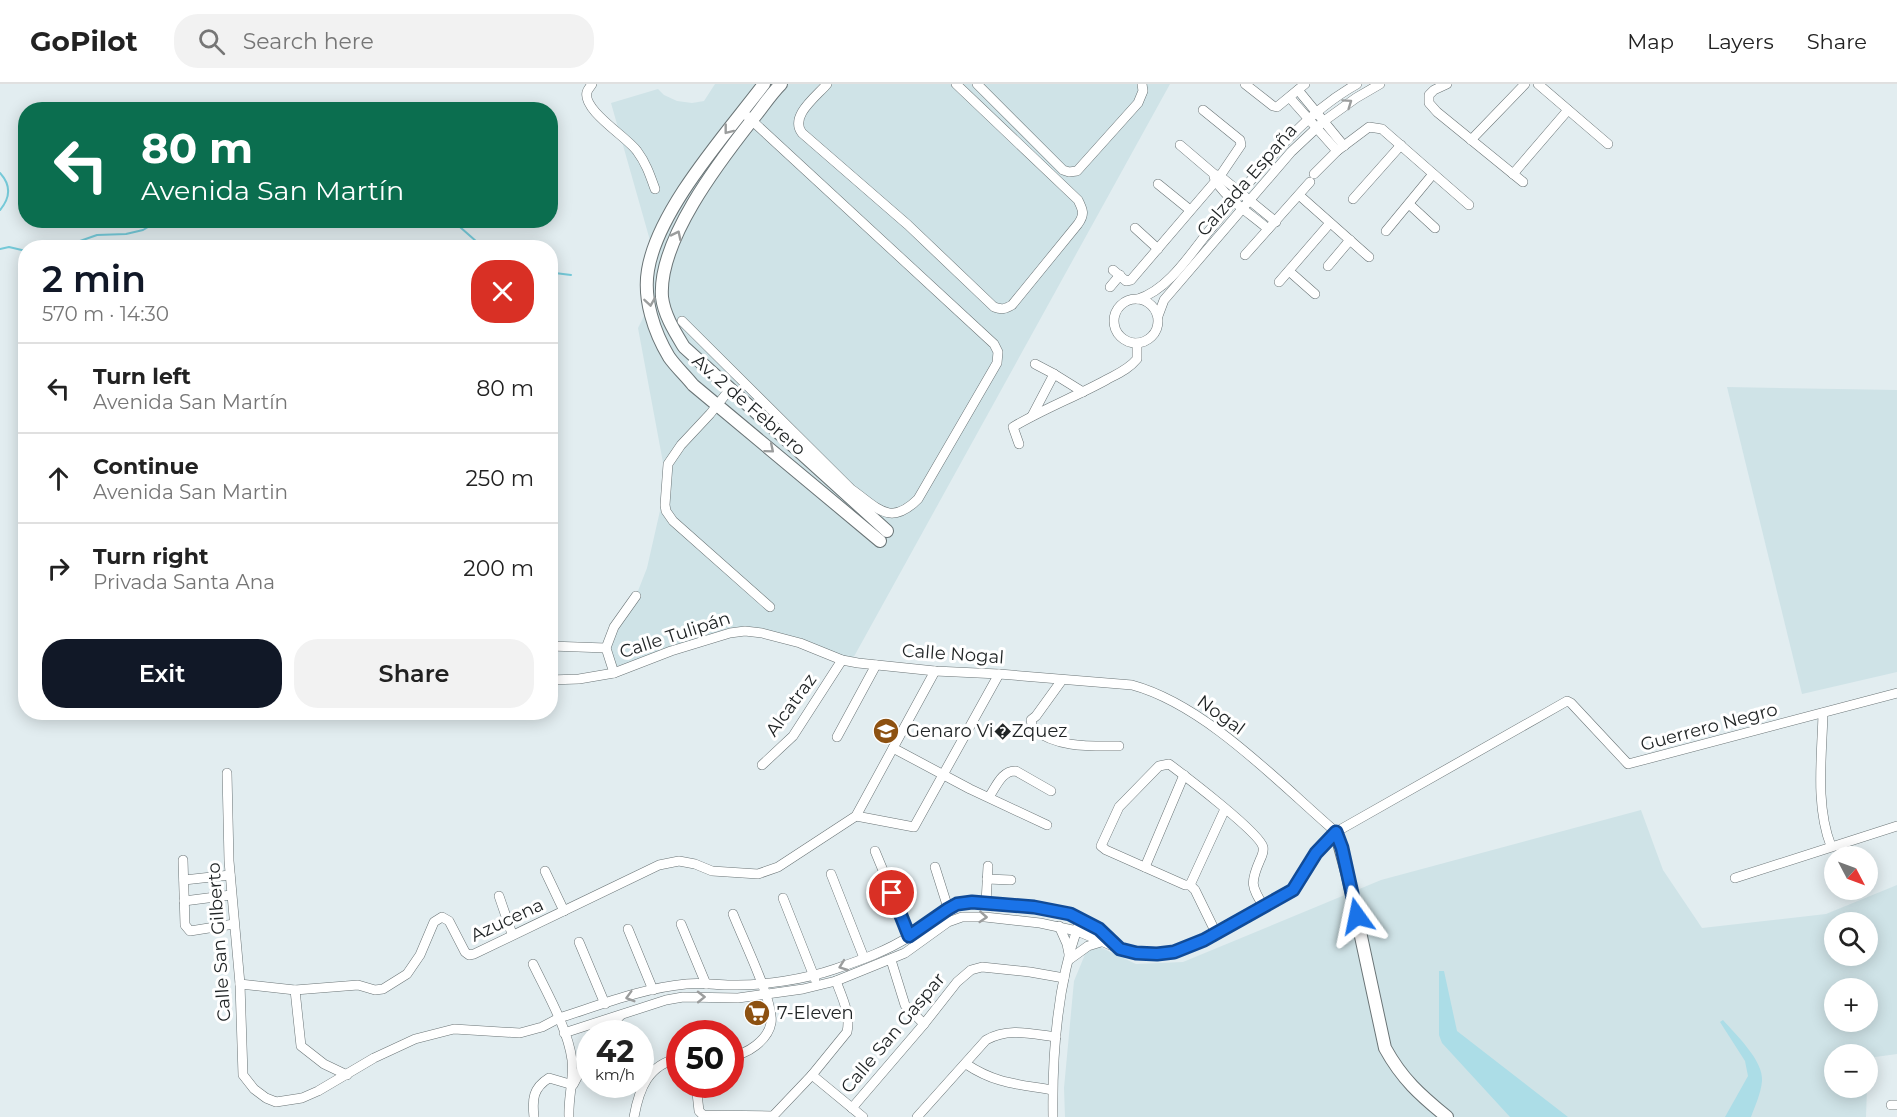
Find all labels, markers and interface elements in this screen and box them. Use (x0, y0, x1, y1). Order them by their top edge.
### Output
search box (174, 14, 594, 68)
text: GoPilot (30, 24, 138, 58)
icon: search (195, 25, 228, 58)
text: Search here (243, 28, 374, 55)
text: Map (1627, 29, 1674, 54)
text: Layers (1707, 29, 1774, 54)
text: Share (1807, 29, 1867, 54)
one-way arrow (1342, 99, 1353, 110)
street label: Calzada España (1192, 119, 1302, 241)
text: 80 m (141, 122, 253, 174)
one-way arrow (724, 123, 735, 134)
icon: left (42, 126, 120, 204)
text: Avenida San Martín (141, 174, 404, 207)
one-way arrow (670, 230, 682, 241)
text: 2 min (42, 257, 146, 301)
button: close (471, 260, 534, 323)
one-way arrow (643, 298, 655, 307)
text: 570 m · 14:30 (42, 302, 169, 326)
street label: Av. 2 de Febrero (688, 350, 810, 460)
text: Turn left (93, 363, 191, 390)
icon: left (42, 372, 75, 405)
text: 80 m (476, 375, 534, 402)
text: Avenida San Martín (93, 390, 288, 414)
one-way arrow (763, 442, 774, 453)
text: Continue (93, 453, 199, 480)
icon: ahead (42, 462, 75, 495)
text: 250 m (465, 465, 534, 492)
text: Avenida San Martin (93, 480, 288, 504)
text: Turn right (93, 543, 208, 570)
icon: right (42, 552, 75, 585)
text: 200 m (463, 555, 534, 582)
text: Privada Santa Ana (93, 570, 275, 594)
street label: Calle Tulipán (617, 607, 733, 663)
button: Exit (42, 639, 282, 708)
button: Share (294, 639, 534, 708)
street label: Calle Nogal (901, 639, 1005, 669)
street label: Alcatraz (761, 669, 821, 741)
street label: Nogal (1193, 690, 1249, 740)
street label: Guerrero Negro (1638, 698, 1780, 756)
school or university icon: Genaro Vi�Zquez (871, 716, 901, 746)
place label: Genaro Vi�Zquez (906, 720, 1067, 742)
north arrow (1824, 846, 1878, 900)
map controls (1824, 846, 1878, 1098)
street label: Calle San Gilberto (202, 862, 236, 1022)
pin (866, 867, 917, 918)
icon: arrive (875, 876, 908, 909)
position arrow (1325, 884, 1389, 948)
street label: Azucena (467, 894, 547, 946)
one-way arrow (978, 911, 987, 924)
button: search (1824, 912, 1878, 966)
one-way arrow (838, 959, 849, 971)
street label: Calle San Gaspar (836, 968, 950, 1098)
button: + (1824, 978, 1878, 1032)
one-way arrow (625, 990, 636, 1002)
one-way arrow (696, 991, 705, 1003)
supermarket icon: 7-Eleven (742, 998, 772, 1028)
place label: 7-Eleven (777, 1002, 854, 1024)
speed limit sign: 50 (666, 1020, 744, 1098)
text: 42 (596, 1033, 634, 1070)
button: − (1824, 1044, 1878, 1098)
text: km/h (595, 1065, 635, 1084)

